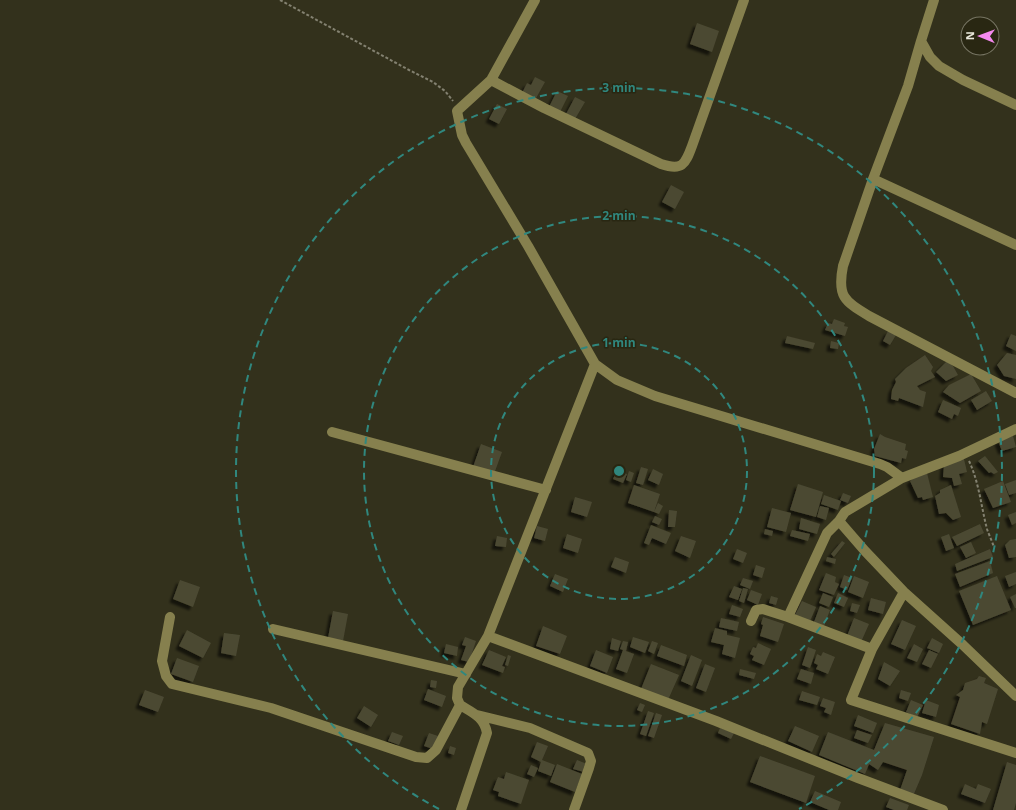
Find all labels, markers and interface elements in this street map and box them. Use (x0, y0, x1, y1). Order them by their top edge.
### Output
north arrow (960, 16, 1000, 56)
text: N (962, 31, 977, 40)
text: 3 min (602, 79, 636, 96)
text: 2 min (602, 207, 636, 224)
text: 1 min (602, 334, 636, 351)
centre of rings (612, 464, 626, 478)

